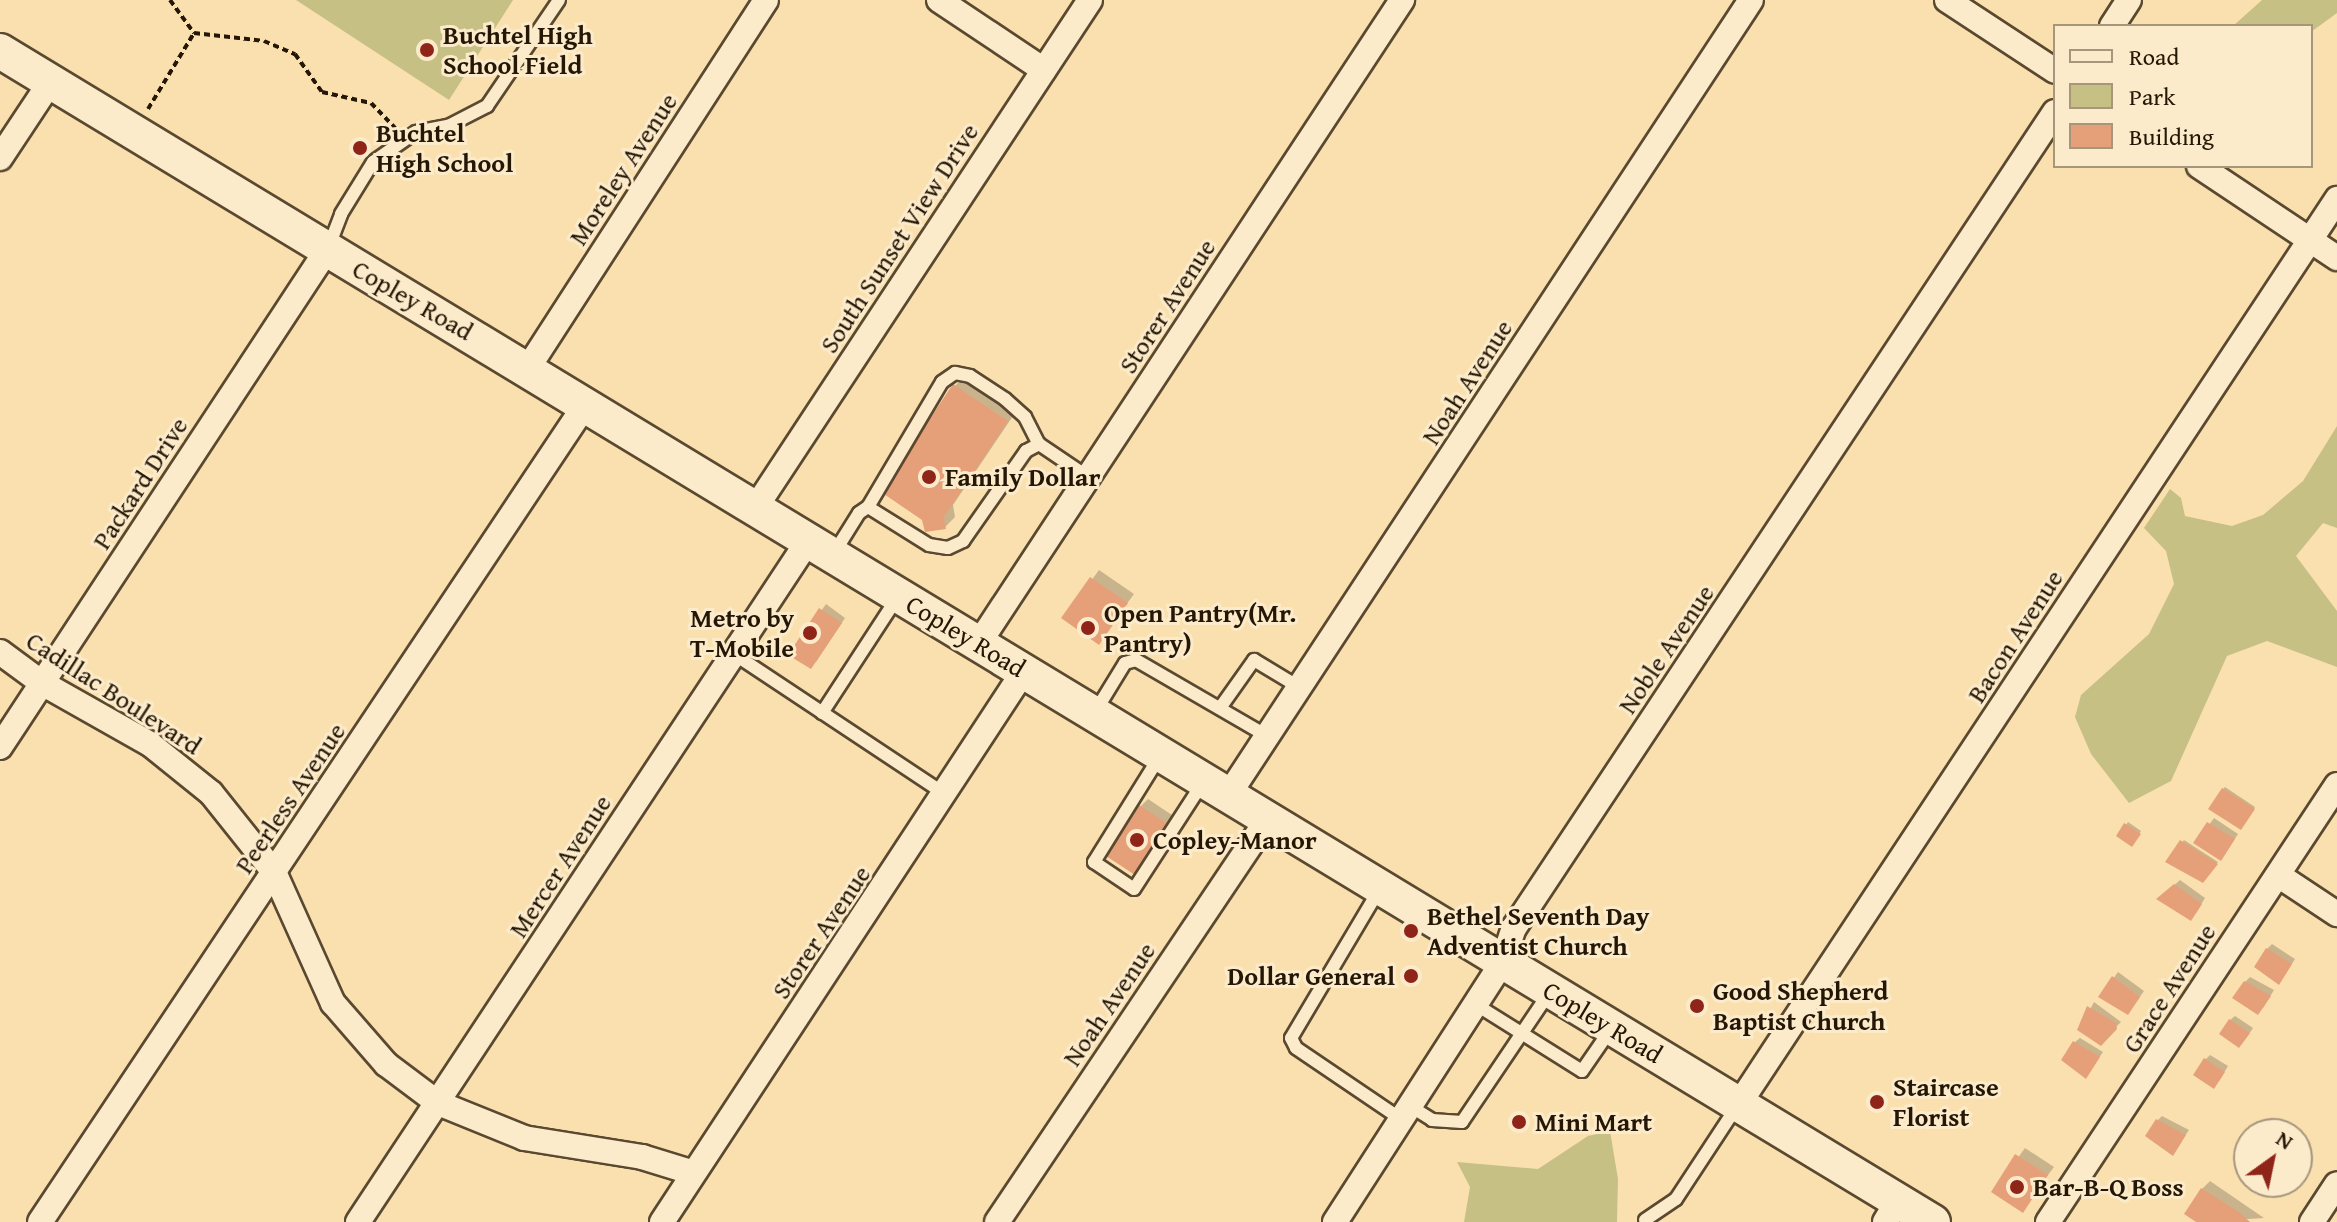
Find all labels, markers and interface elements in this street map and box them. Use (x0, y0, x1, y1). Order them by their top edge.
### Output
place label: Buchtel High School Field (443, 19, 592, 80)
legend (2053, 24, 2313, 168)
text: Road (2129, 39, 2179, 74)
marker: Buchtel High School Field (418, 41, 436, 59)
text: Park (2129, 79, 2175, 114)
street label: Moreley Avenue (562, 87, 684, 251)
place label: Buchtel High School (376, 117, 513, 178)
street label: South Sunset View Drive (813, 117, 985, 359)
text: Building (2129, 119, 2214, 154)
marker: Buchtel High School (351, 139, 369, 157)
street label: Storer Avenue (1112, 233, 1222, 379)
street label: Copley Road (347, 253, 479, 347)
street label: Noah Avenue (1415, 314, 1519, 450)
street label: Packard Drive (86, 411, 194, 555)
place label: Family Dollar (945, 461, 1100, 493)
marker: Family Dollar (920, 468, 938, 486)
street label: Bacon Avenue (1961, 564, 2069, 708)
street label: Noble Avenue (1611, 579, 1721, 719)
street label: Copley Road (901, 588, 1031, 684)
place label: Open Pantry(Mr. Pantry) (1104, 597, 1296, 658)
place label: Metro by T-Mobile (690, 602, 794, 664)
marker: Open Pantry(Mr. Pantry) (1079, 619, 1097, 637)
marker: Metro by T-Mobile (801, 624, 819, 642)
street label: Cadillac Boulevard (21, 625, 207, 761)
street label: Peerless Avenue (228, 717, 352, 879)
street label: Mercer Avenue (502, 789, 618, 943)
place label: Copley-Manor (1153, 824, 1317, 856)
marker: Copley-Manor (1128, 831, 1146, 849)
street label: Storer Avenue (765, 859, 877, 1005)
place label: Bethel Seventh Day Adventist Church (1427, 900, 1649, 962)
street label: Grace Avenue (2116, 918, 2222, 1058)
marker: Bethel Seventh Day Adventist Church (1402, 922, 1420, 940)
street label: Noah Avenue (1056, 936, 1162, 1072)
place label: Dollar General (1227, 960, 1395, 992)
marker: Dollar General (1402, 967, 1420, 985)
street label: Copley Road (1538, 974, 1668, 1070)
place label: Good Shepherd Baptist Church (1713, 975, 1888, 1036)
marker: Good Shepherd Baptist Church (1688, 997, 1706, 1015)
place label: Staircase Florist (1893, 1071, 1999, 1132)
marker: Staircase Florist (1868, 1093, 1886, 1111)
place label: Mini Mart (1535, 1106, 1652, 1138)
marker: Mini Mart (1510, 1113, 1528, 1131)
north arrow (2233, 1118, 2313, 1198)
text: N (2270, 1122, 2300, 1157)
place label: Bar-B-Q Boss (2033, 1171, 2184, 1203)
marker: Bar-B-Q Boss (2008, 1178, 2026, 1196)

